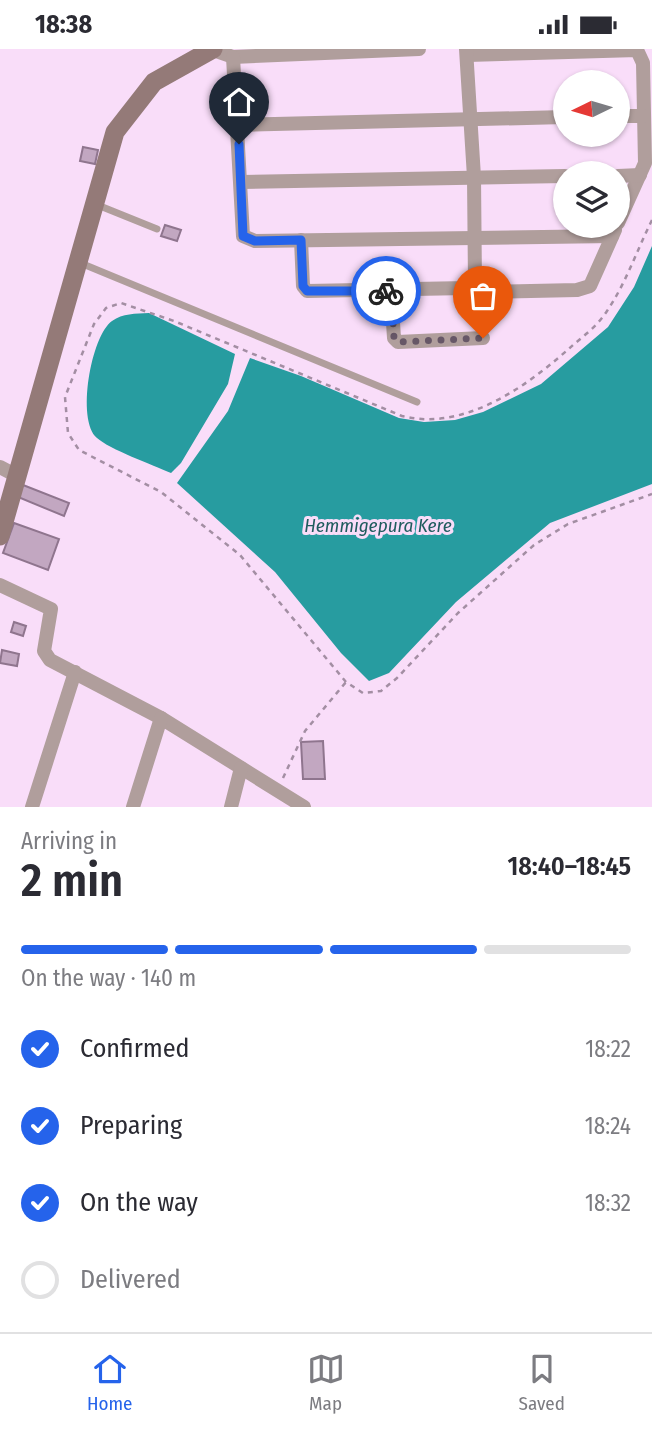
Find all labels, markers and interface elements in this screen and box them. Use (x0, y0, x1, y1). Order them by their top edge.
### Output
text: 18:38 (35, 9, 92, 40)
north arrow (553, 70, 630, 147)
map controls (553, 70, 630, 238)
pin (209, 72, 269, 144)
icon: home (220, 83, 258, 121)
button: layers (553, 161, 630, 238)
courier (351, 256, 421, 326)
pin (453, 266, 513, 338)
icon: bike (367, 272, 405, 310)
icon: bag (464, 277, 502, 315)
water label: Hemmigepura Kere (304, 514, 452, 537)
text: Arriving in (21, 827, 117, 855)
text: 18:40–18:45 (507, 851, 631, 882)
text: 2 min (21, 853, 123, 908)
text: On the way · 140 m (21, 964, 196, 992)
icon: check (21, 1030, 59, 1068)
text: Confirmed (80, 1033, 190, 1064)
text: 18:22 (585, 1035, 631, 1063)
icon: check (21, 1107, 59, 1145)
text: Preparing (80, 1110, 182, 1141)
text: 18:24 (585, 1112, 631, 1140)
icon: check (21, 1184, 59, 1222)
text: On the way (80, 1187, 198, 1218)
text: 18:32 (585, 1189, 631, 1217)
text: Delivered (80, 1264, 181, 1295)
tab: Home (87, 1350, 133, 1415)
tab: Map (307, 1350, 345, 1415)
tab: Saved (519, 1350, 565, 1415)

